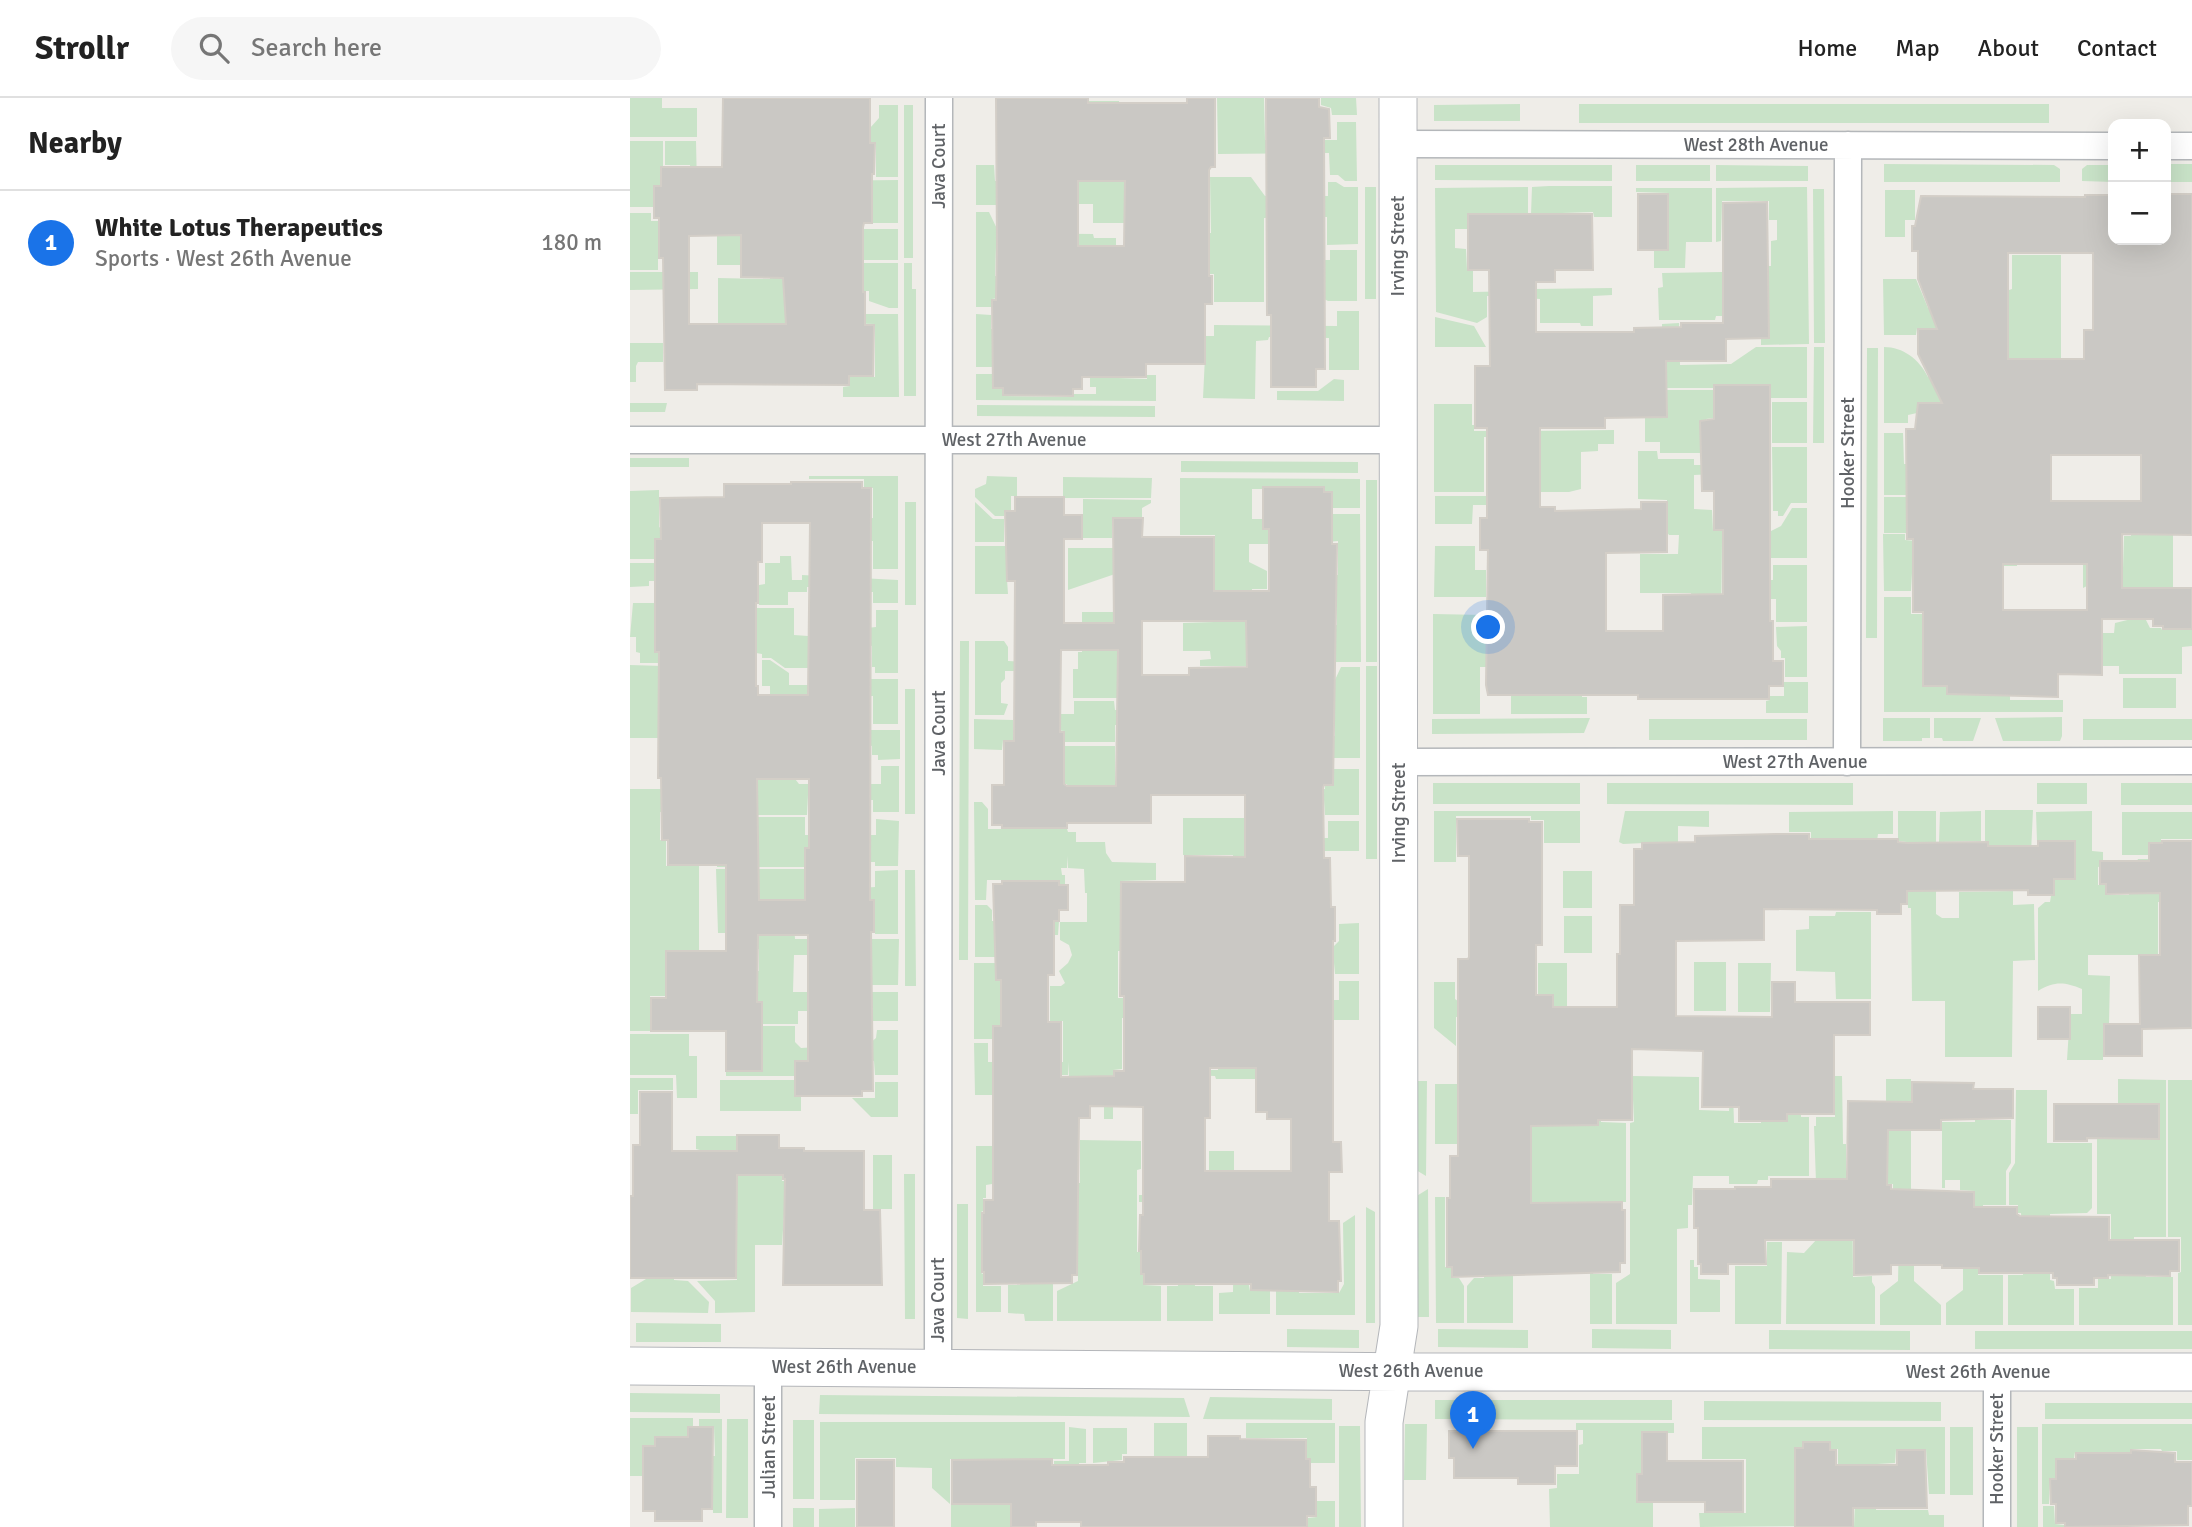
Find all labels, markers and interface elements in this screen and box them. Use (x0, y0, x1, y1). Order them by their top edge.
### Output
search box (171, 17, 661, 80)
text: Strollr (35, 28, 129, 69)
icon: search (195, 29, 233, 67)
text: Search here (251, 32, 382, 64)
text: Home (1797, 33, 1857, 63)
text: Map (1895, 33, 1940, 63)
text: About (1978, 33, 2039, 63)
text: Contact (2077, 33, 2157, 63)
map controls (2108, 119, 2171, 245)
button: + (2108, 119, 2171, 182)
street label: Java Court (927, 123, 951, 209)
text: Nearby (28, 125, 122, 162)
street label: West 28th Avenue (1683, 133, 1829, 157)
button: − (2108, 182, 2171, 245)
street label: Irving Street (1386, 195, 1410, 296)
text: White Lotus Therapeutics (95, 212, 383, 244)
text: 1 (45, 228, 57, 257)
text: 180 m (541, 228, 602, 257)
text: Sports · West 26th Avenue (95, 244, 352, 273)
street label: Hooker Street (1836, 397, 1860, 509)
street label: West 27th Avenue (941, 428, 1087, 452)
your location (1471, 610, 1505, 644)
street label: Java Court (927, 690, 951, 776)
street label: West 27th Avenue (1722, 750, 1868, 774)
street label: Irving Street (1387, 762, 1411, 863)
street label: Java Court (926, 1257, 950, 1343)
street label: West 26th Avenue (771, 1355, 917, 1379)
street label: West 26th Avenue (1338, 1359, 1484, 1383)
street label: West 26th Avenue (1905, 1360, 2051, 1384)
pin: 1 (1450, 1391, 1496, 1449)
street label: Hooker Street (1985, 1393, 2009, 1505)
street label: Julian Street (757, 1395, 781, 1499)

